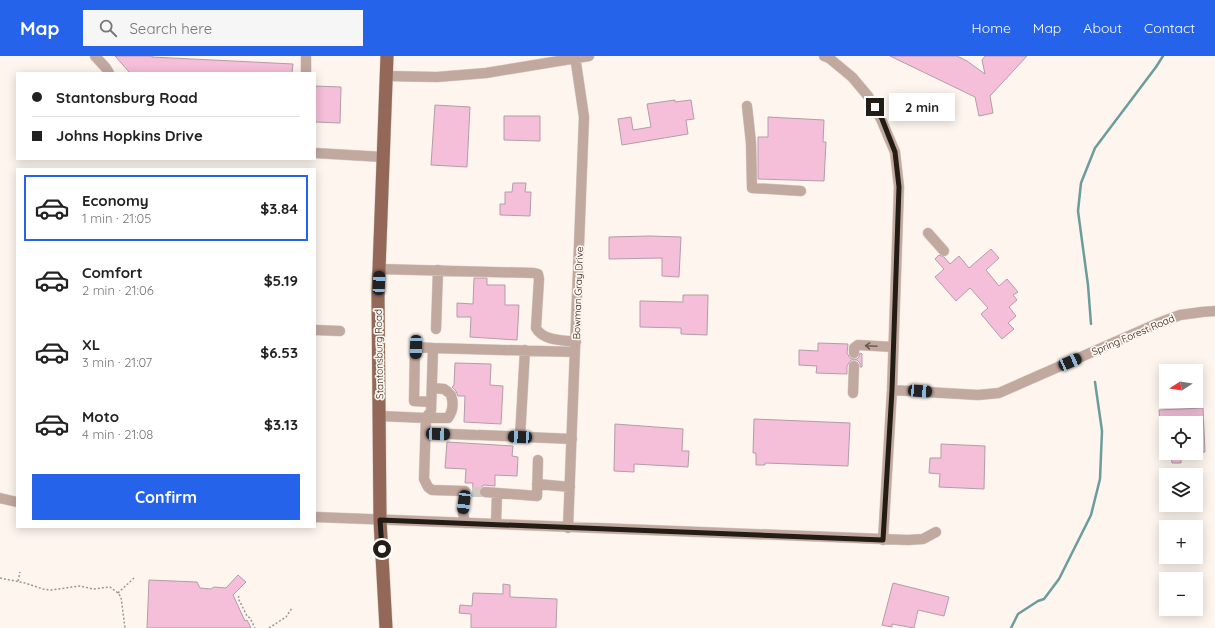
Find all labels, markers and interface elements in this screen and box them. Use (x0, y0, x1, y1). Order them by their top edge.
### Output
search box (83, 10, 363, 46)
text: Map (20, 16, 59, 40)
icon: search (97, 17, 119, 39)
text: Search here (129, 19, 212, 38)
text: Home (972, 19, 1011, 37)
text: Map (1033, 19, 1061, 37)
text: About (1083, 19, 1122, 37)
text: Contact (1144, 19, 1195, 37)
text: Stantonsburg Road (56, 88, 198, 107)
callout: 2 min (889, 93, 955, 121)
route end (866, 98, 884, 116)
text: 2 min (905, 99, 939, 115)
text: Johns Hopkins Drive (56, 126, 203, 145)
icon: car (34, 190, 70, 226)
text: Economy (82, 191, 149, 210)
text: $3.84 (260, 199, 298, 218)
text: 1 min · 21:05 (82, 210, 151, 226)
street label: Bowman Gray Drive (570, 246, 586, 340)
icon: car (34, 262, 70, 298)
text: Comfort (82, 263, 143, 282)
text: $5.19 (264, 271, 298, 290)
car (373, 271, 385, 295)
text: 2 min · 21:06 (82, 282, 154, 298)
street label: Stantonsburg Road (372, 309, 386, 399)
street label: Spring Forest Road (1090, 312, 1176, 358)
icon: car (34, 334, 70, 370)
text: XL (82, 335, 100, 354)
car (410, 335, 422, 359)
one-way arrow (865, 342, 878, 350)
text: $6.53 (260, 343, 298, 362)
car (1057, 352, 1083, 372)
text: 3 min · 21:07 (82, 354, 152, 370)
north arrow (1159, 364, 1203, 408)
map controls (1159, 364, 1203, 616)
car (908, 384, 932, 398)
icon: car (34, 406, 70, 442)
text: Moto (82, 407, 119, 426)
text: $3.13 (264, 415, 298, 434)
button: locate (1159, 416, 1203, 460)
text: 4 min · 21:08 (82, 426, 153, 442)
car (426, 428, 450, 440)
car (508, 430, 532, 444)
button: layers (1159, 468, 1203, 512)
button: Confirm (32, 474, 300, 520)
car (457, 489, 471, 515)
button: + (1159, 520, 1203, 564)
route start (373, 540, 391, 558)
button: − (1159, 572, 1203, 616)

